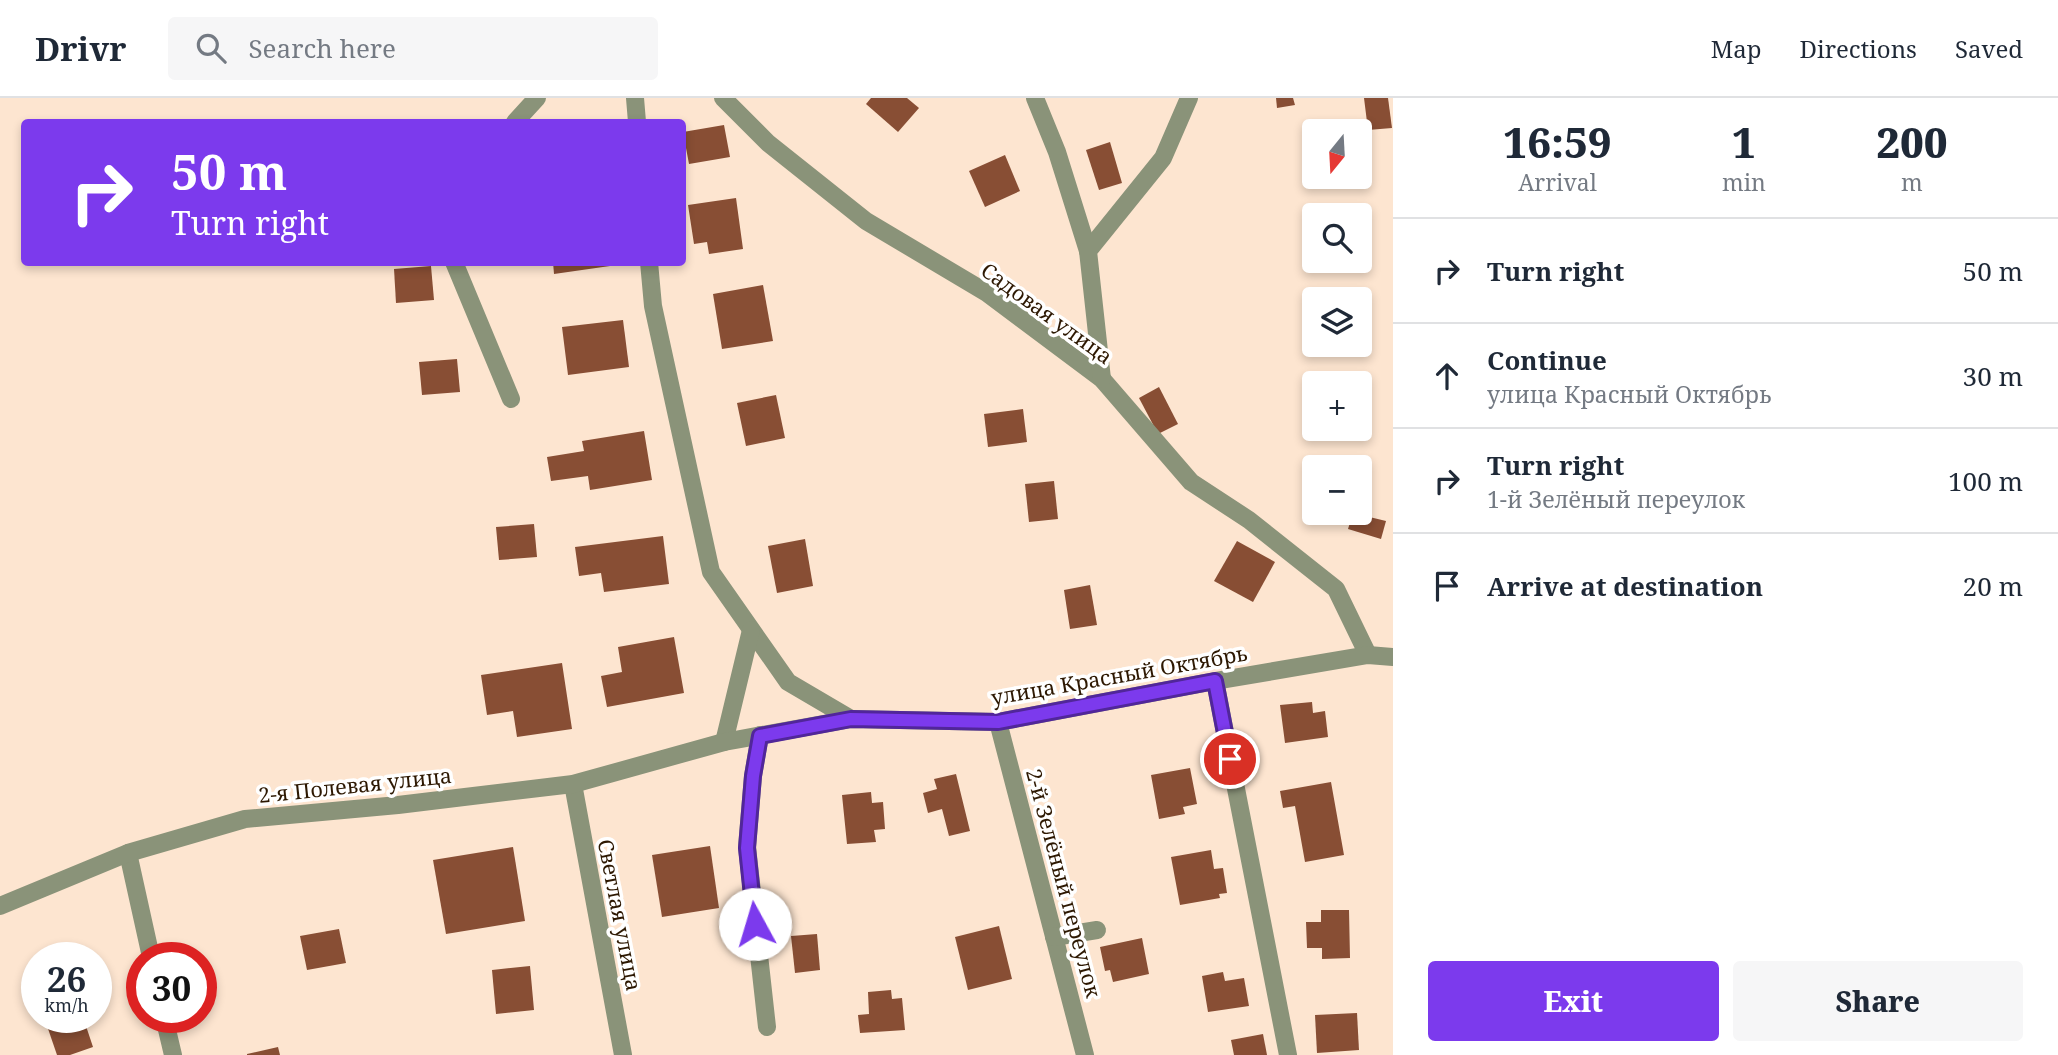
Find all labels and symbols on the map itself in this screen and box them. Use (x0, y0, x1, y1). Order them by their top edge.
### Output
north arrow (1302, 119, 1372, 189)
street label: Садовая улица (976, 256, 1118, 370)
street label: улица Красный Октябрь (989, 639, 1249, 711)
pin (1200, 729, 1260, 789)
street label: 2-я Полевая улица (257, 761, 453, 809)
street label: 2-й Зелёный переулок (1020, 766, 1108, 1001)
street label: Светлая улица (592, 837, 648, 993)
position arrow (718, 887, 792, 961)
speed limit sign: 30 (126, 942, 217, 1033)

